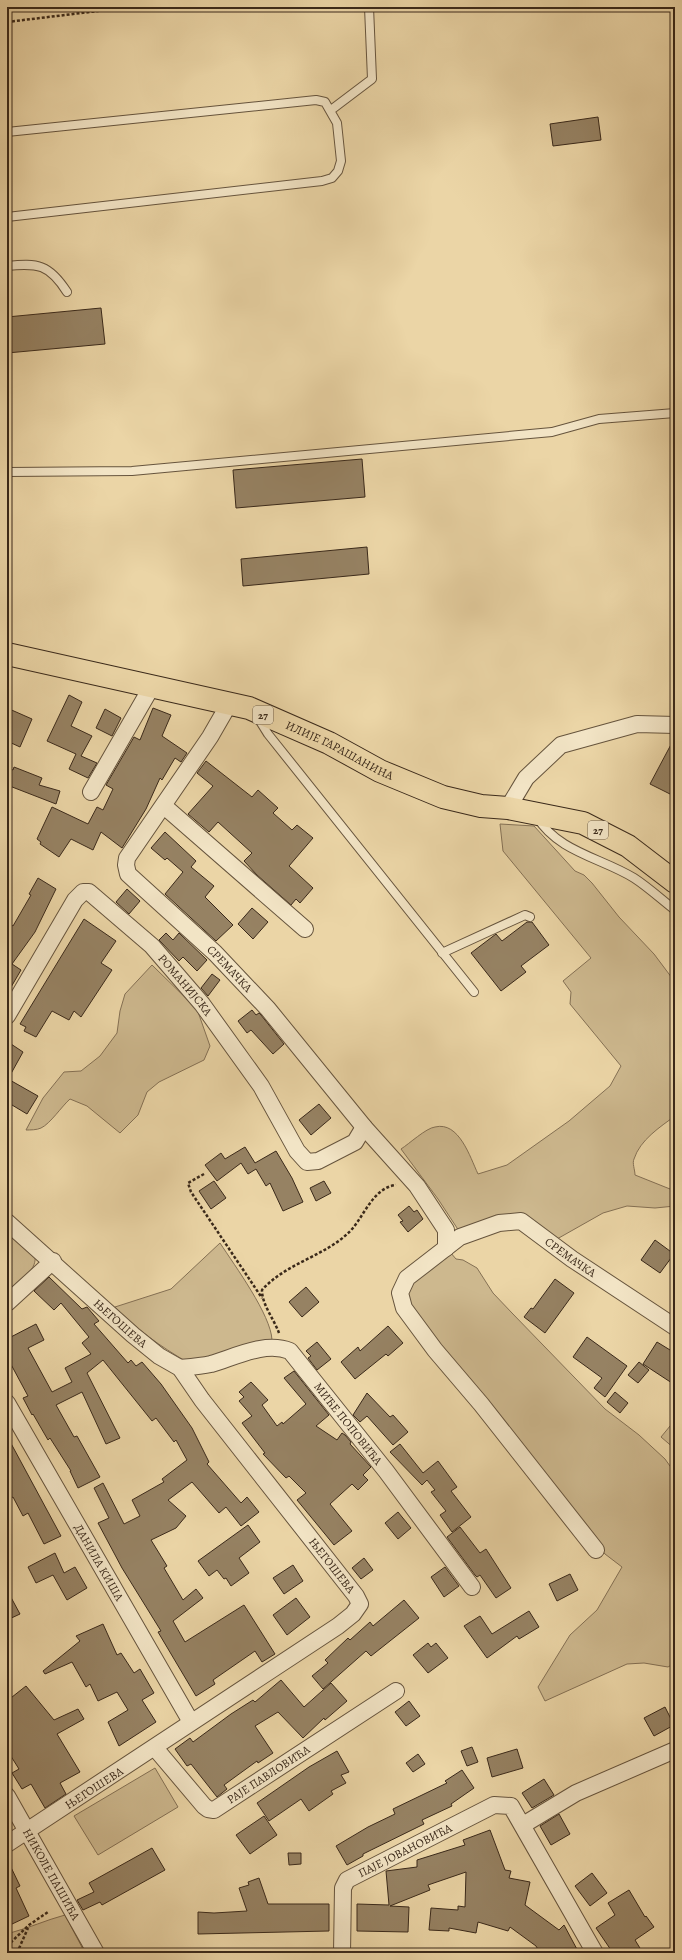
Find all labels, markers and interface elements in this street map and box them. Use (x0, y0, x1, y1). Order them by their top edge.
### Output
road number: 27 (253, 706, 273, 724)
street label: ИЛИЈЕ ГАРАШАНИНА (283, 717, 397, 784)
road number: 27 (588, 821, 608, 839)
street label: СРЕМАЧКА (204, 942, 257, 996)
street label: РОМАНИЈСКА (155, 951, 217, 1020)
street label: СРЕМАЧКА (542, 1234, 600, 1281)
street label: ЊЕГОШЕВА (90, 1295, 151, 1352)
street label: МИЋЕ ПОПОВИЋА (310, 1379, 387, 1469)
street label: ДАНИЛА КИША (70, 1521, 128, 1605)
street label: ЊЕГОШЕВА (305, 1534, 359, 1597)
street label: РАЈЕ ПАВЛОВИЋА (224, 1741, 314, 1807)
street label: ЊЕГОШЕВА (62, 1763, 127, 1813)
street label: ПАЈЕ ЈОВАНОВИЋА (355, 1819, 456, 1881)
street label: НИКОЛЕ ПАШИЋА (19, 1826, 84, 1924)

